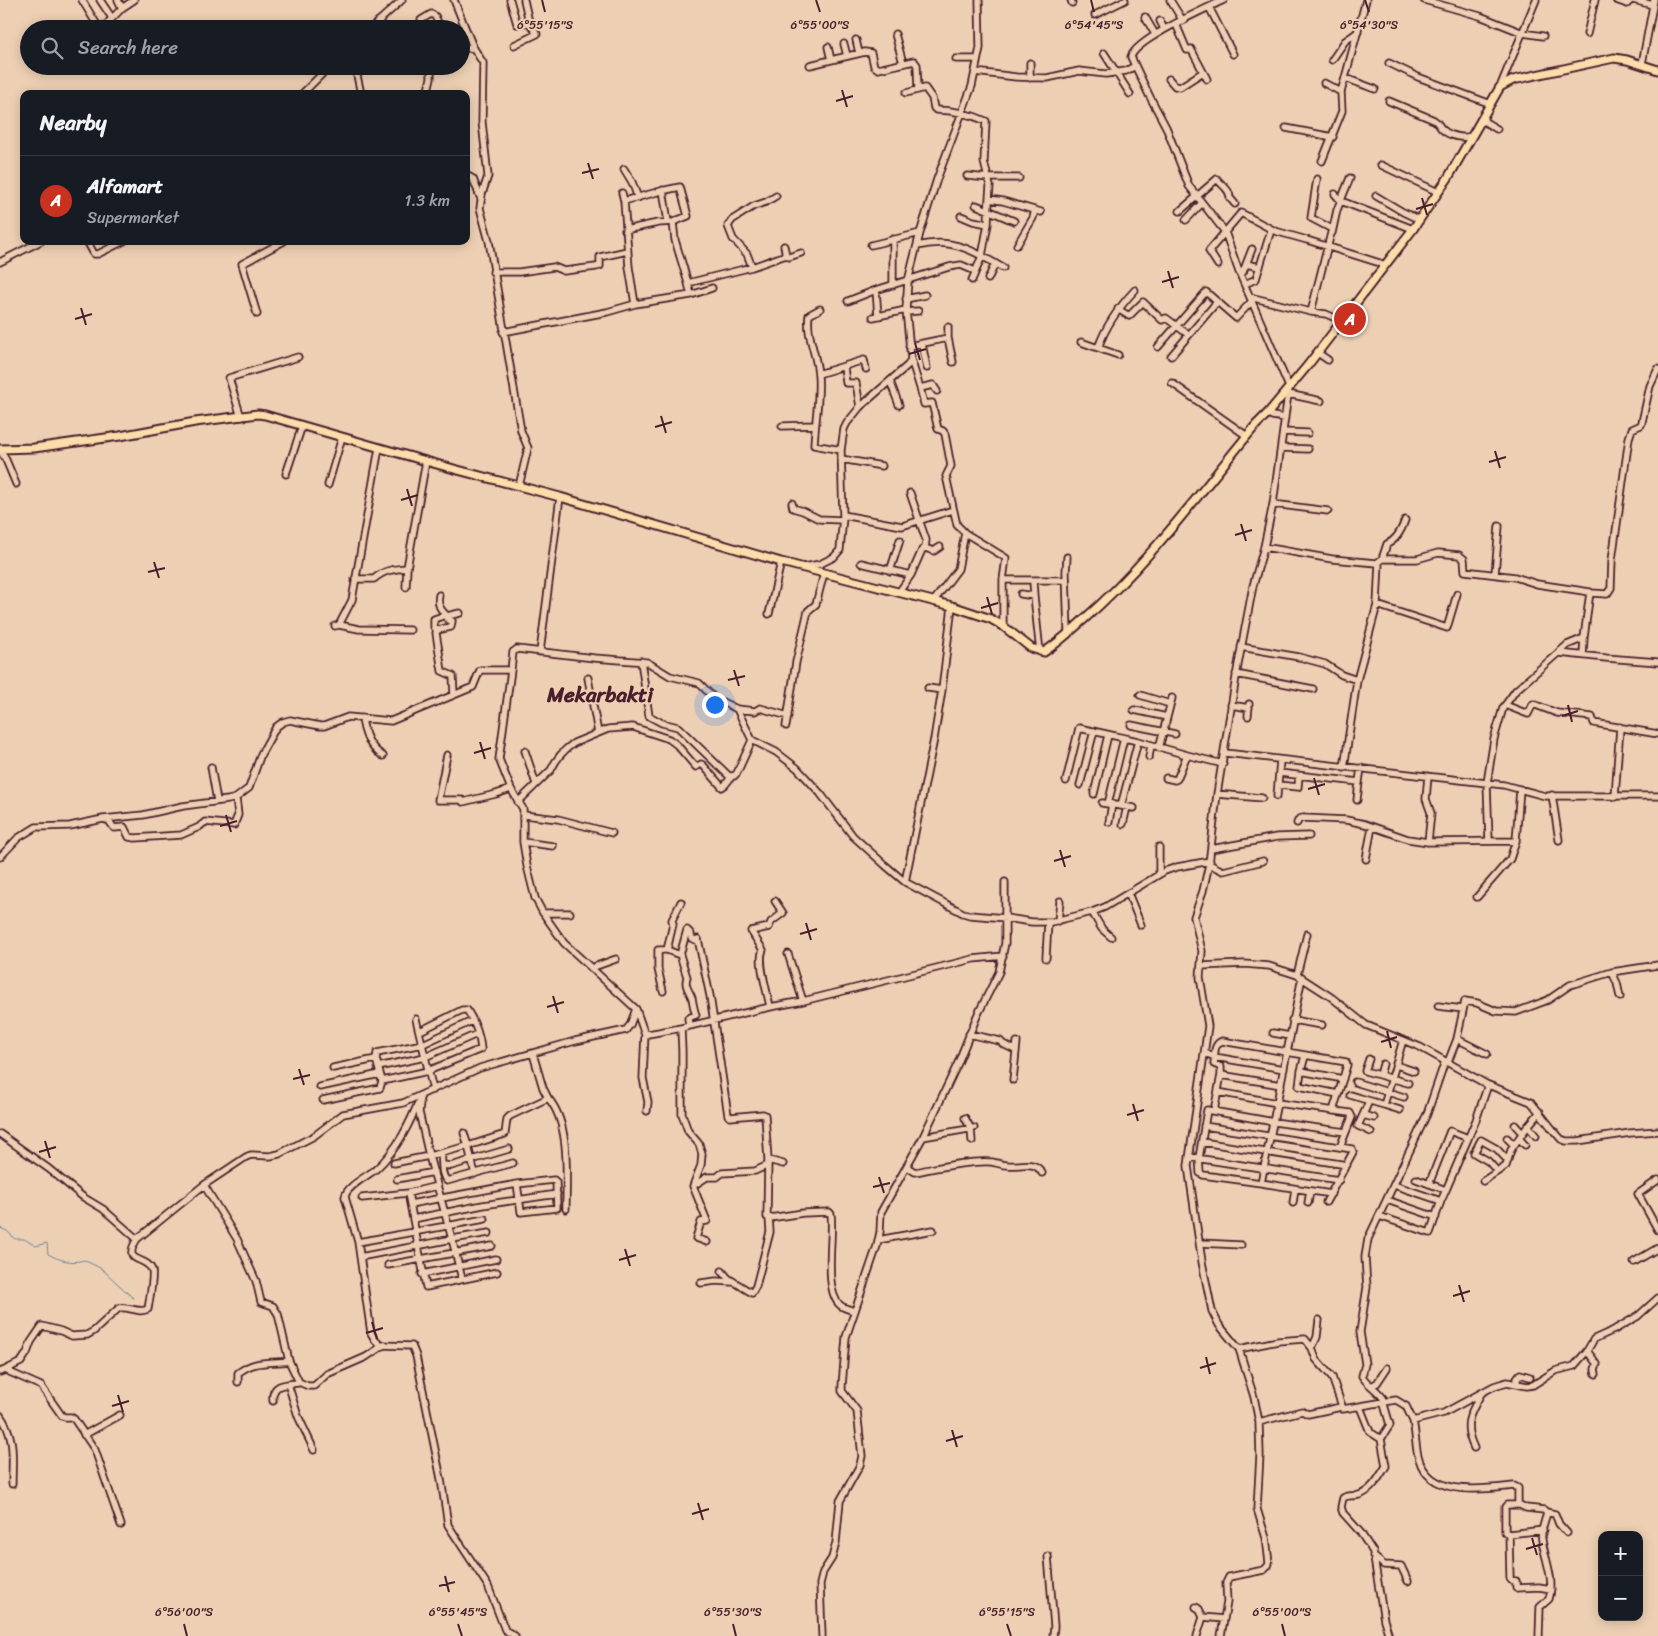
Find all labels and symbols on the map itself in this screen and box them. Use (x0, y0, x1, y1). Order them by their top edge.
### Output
text: 6°55'15"S (517, 14, 574, 36)
text: 6°55'00"S (791, 14, 850, 36)
text: 6°54'45"S (1065, 14, 1124, 36)
text: 6°54'30"S (1340, 14, 1398, 36)
pin: A (1334, 300, 1366, 338)
district label: Mekarbakti (546, 676, 654, 714)
your location (702, 692, 728, 718)
text: 6°56'00"S (155, 1601, 214, 1623)
text: 6°55'45"S (429, 1601, 488, 1623)
text: 6°55'30"S (704, 1601, 762, 1623)
text: 6°55'15"S (979, 1601, 1036, 1623)
text: 6°55'00"S (1253, 1601, 1312, 1623)

